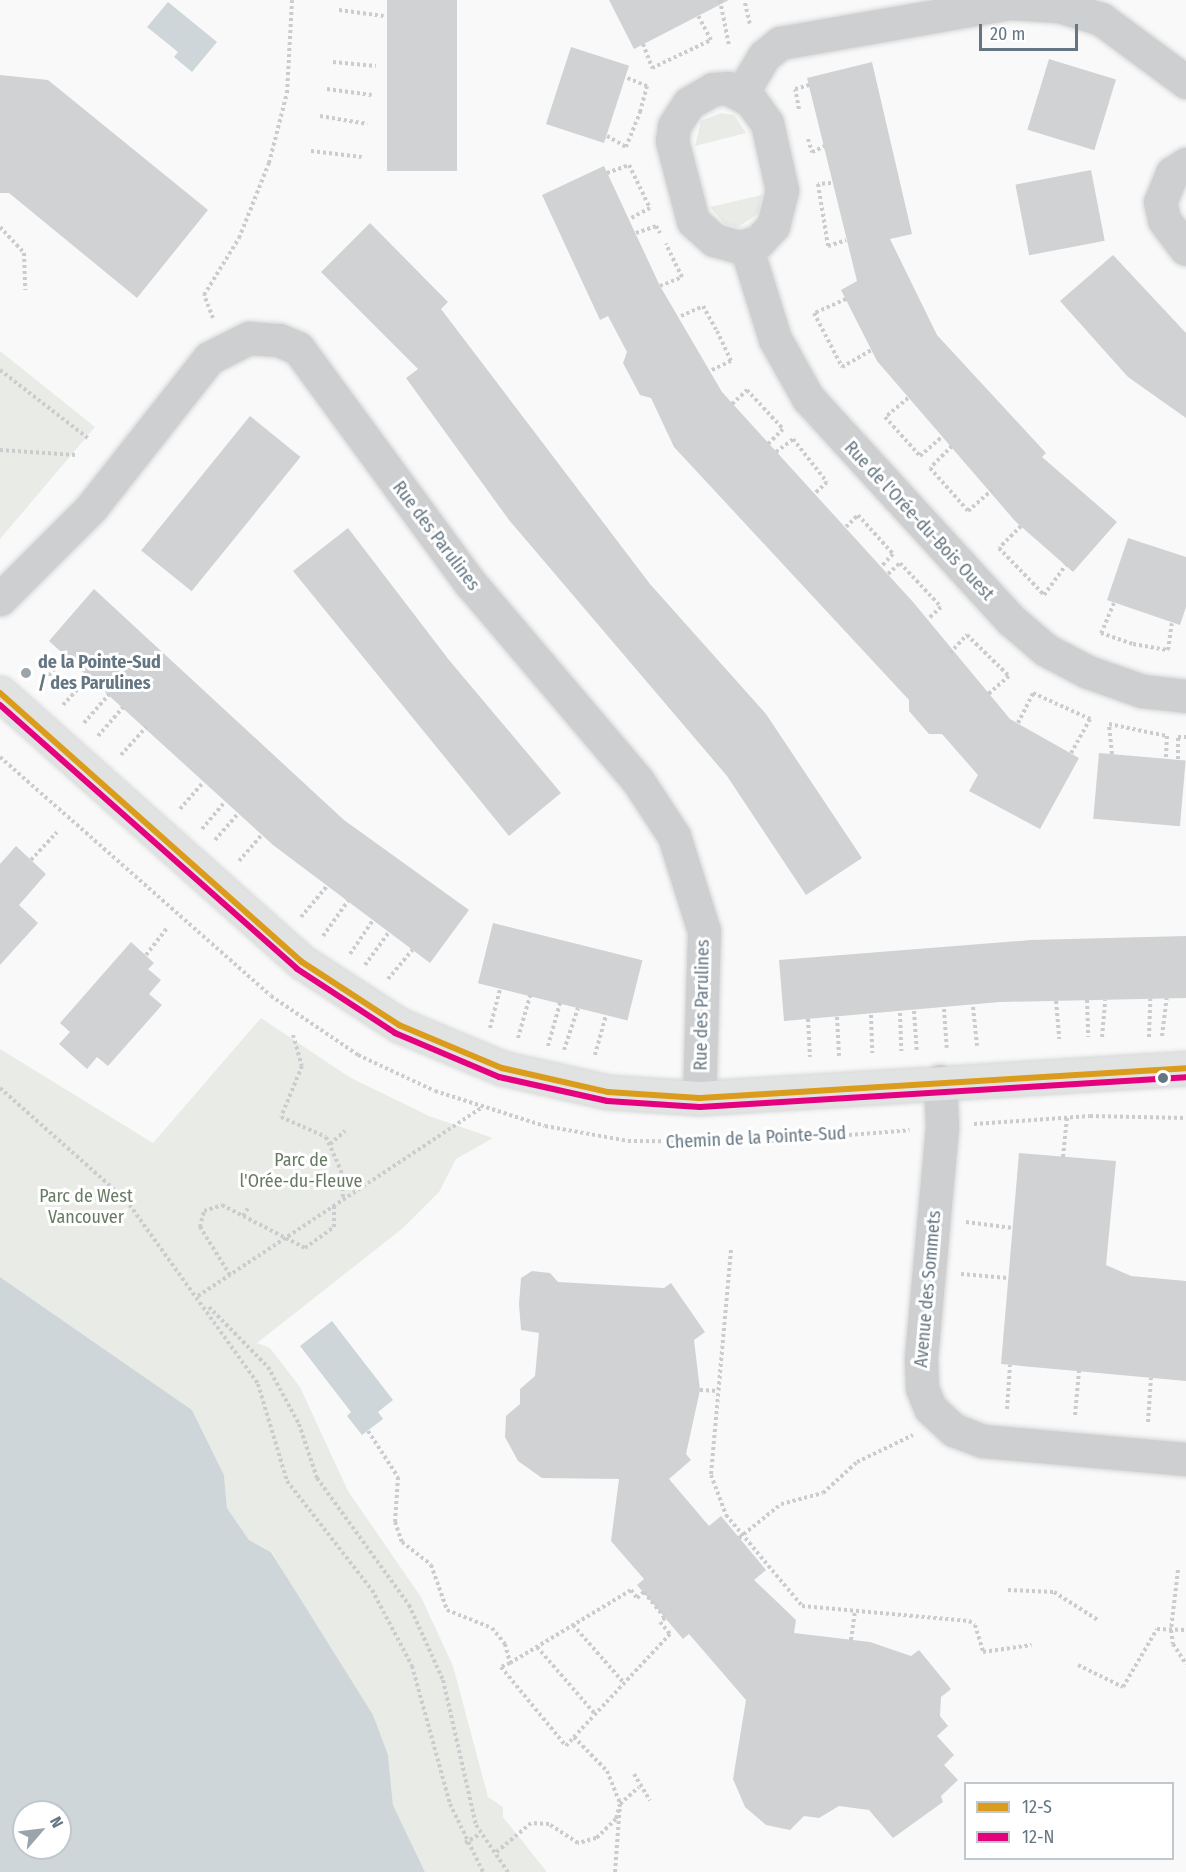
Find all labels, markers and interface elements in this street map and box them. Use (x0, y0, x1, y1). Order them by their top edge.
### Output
scale bar (982, 12, 1081, 50)
text: 20 m (990, 23, 1025, 45)
street label: Rue de l'Orée-du-Bois Ouest (840, 437, 998, 605)
street label: Rue des Parulines (388, 477, 484, 595)
place label: de la Pointe-Sud / des Parulines (38, 652, 161, 694)
marker: de la Pointe-Sud / des Parulines (19, 666, 33, 680)
street label: Rue des Parulines (690, 939, 714, 1071)
unlabelled marker (1157, 1072, 1169, 1084)
street label: Chemin de la Pointe-Sud (665, 1122, 847, 1154)
park label: Parc de l'Orée-du-Fleuve (240, 1150, 362, 1192)
park label: Parc de West Vancouver (39, 1186, 133, 1228)
street label: Avenue des Sommets (910, 1210, 946, 1368)
legend (964, 1782, 1174, 1860)
text: 12-S (1022, 1796, 1052, 1818)
north arrow (12, 1800, 72, 1860)
text: N (46, 1814, 67, 1831)
text: 12-N (1022, 1826, 1055, 1848)

